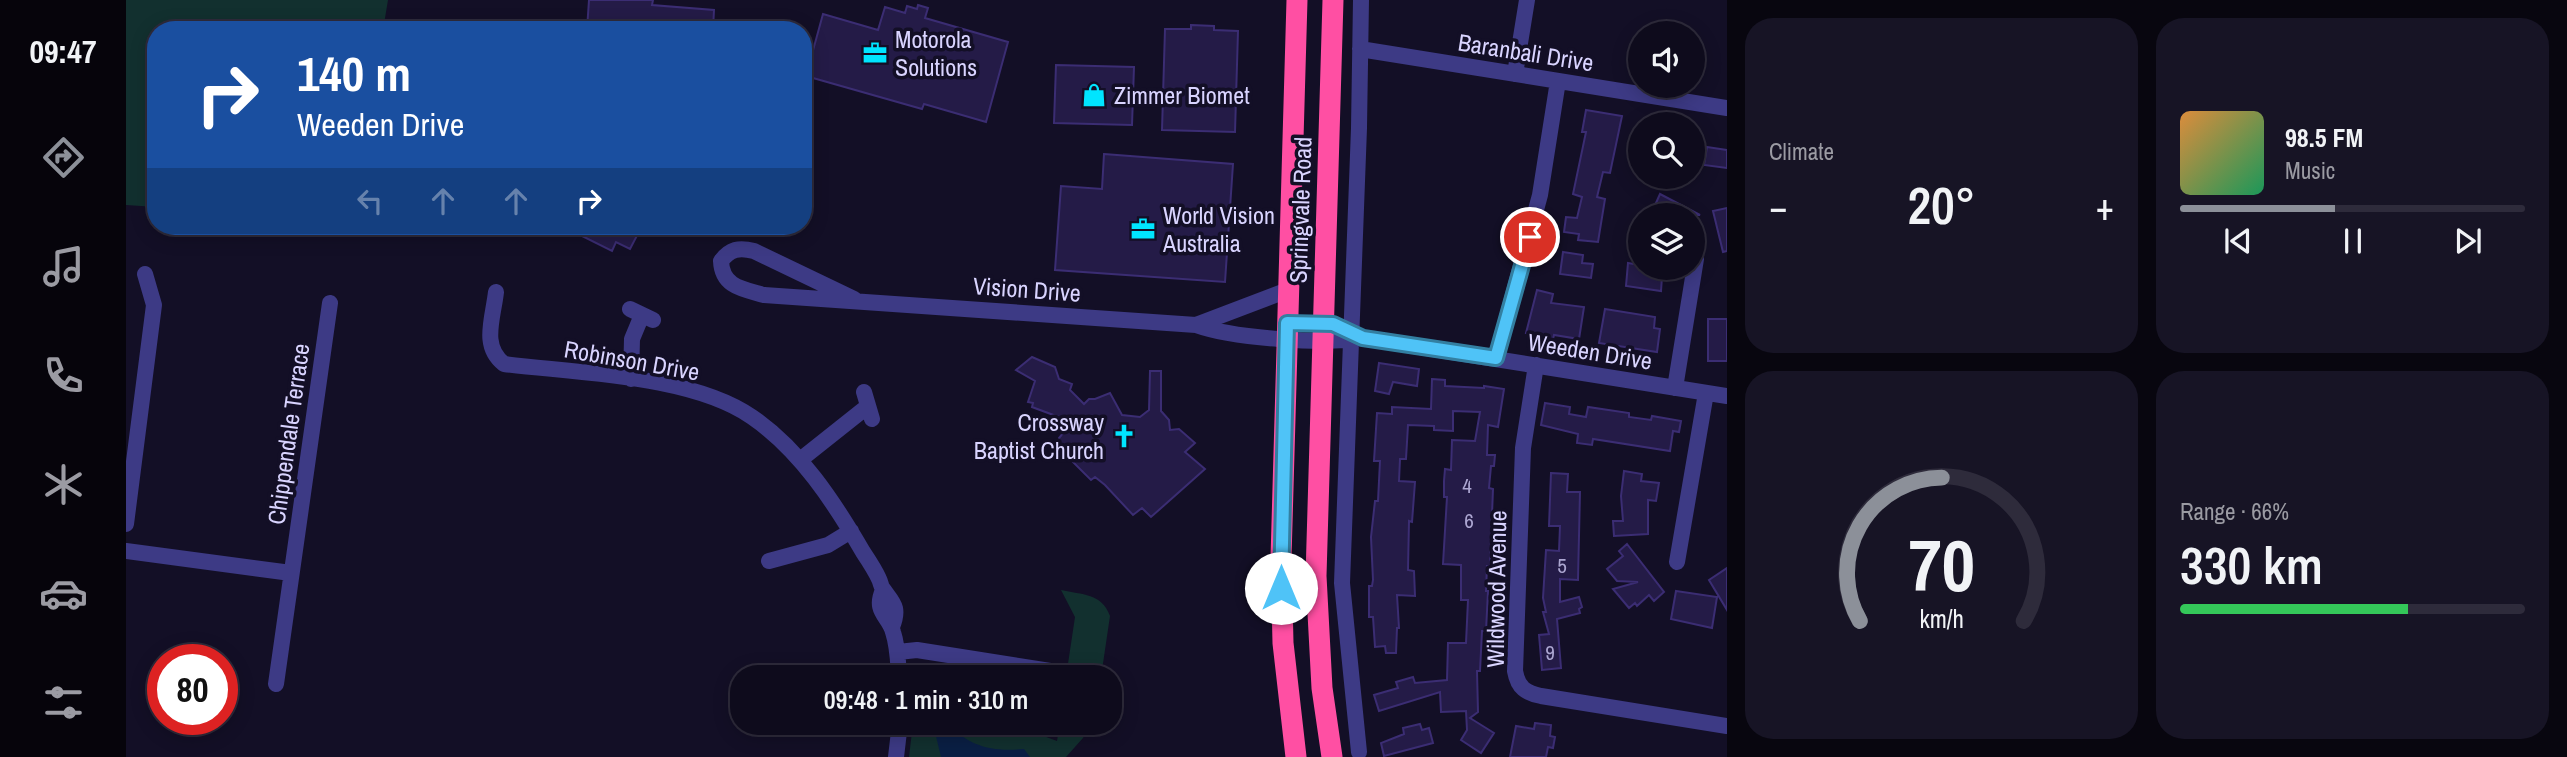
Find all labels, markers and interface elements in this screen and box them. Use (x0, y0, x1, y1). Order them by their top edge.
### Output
map controls (1628, 21, 1705, 280)
button: sound (1628, 21, 1705, 98)
place label: Motorola Solutions (895, 23, 977, 83)
street label: Baranbali Drive (1456, 26, 1596, 78)
text: 09:47 (29, 30, 97, 73)
office icon: Motorola Solutions (861, 39, 889, 67)
text: 140 m (297, 40, 411, 106)
icon: right (182, 49, 273, 140)
place label: Zimmer Biomet (1114, 79, 1250, 111)
shop icon: Zimmer Biomet (1080, 81, 1108, 109)
text: Weeden Drive (297, 103, 464, 146)
button: search (1628, 112, 1705, 189)
text: 98.5 FM (2285, 120, 2363, 155)
icon: directions (39, 133, 88, 182)
street label: Springvale Road (1281, 136, 1319, 284)
text: Climate (1769, 136, 1834, 167)
text: Music (2285, 155, 2335, 186)
text: 20° (1907, 170, 1976, 240)
text: − (1769, 181, 1787, 232)
text: + (2096, 181, 2114, 232)
icon: left (351, 182, 389, 220)
icon: ahead (424, 182, 462, 220)
icon: ahead (497, 182, 535, 220)
icon: right (570, 182, 608, 220)
place label: World Vision Australia (1162, 199, 1275, 259)
button: layers (1628, 203, 1705, 280)
pin (1500, 207, 1560, 267)
office icon: World Vision Australia (1129, 215, 1157, 243)
icon: arrive (1511, 218, 1549, 256)
icon: previous (2219, 222, 2257, 260)
icon: pause (2334, 222, 2372, 260)
icon: next (2449, 222, 2487, 260)
icon: music (39, 242, 88, 291)
street label: Vision Drive (972, 269, 1082, 309)
street label: Weeden Drive (1526, 325, 1654, 377)
street label: Robinson Drive (562, 332, 702, 388)
street label: Chippendale Terrace (259, 341, 317, 527)
icon: phone (39, 351, 88, 400)
place label: Crossway Baptist Church (974, 406, 1104, 466)
church icon: Crossway Baptist Church (1110, 422, 1138, 450)
icon: climate (39, 460, 88, 509)
house number: 4 (1462, 471, 1472, 500)
text: Range · 66% (2180, 496, 2289, 527)
house number: 6 (1464, 506, 1474, 535)
street label: Wildwood Avenue (1479, 510, 1513, 668)
text: 70 (1908, 516, 1975, 614)
text: 330 km (2180, 530, 2323, 600)
position arrow (1244, 551, 1318, 625)
house number: 5 (1557, 551, 1567, 580)
icon: car (39, 569, 88, 618)
text: km/h (1919, 602, 1964, 636)
house number: 9 (1545, 638, 1555, 667)
speed limit sign: 80 (147, 644, 238, 735)
icon: filters (39, 678, 88, 727)
text: 09:48 · 1 min · 310 m (824, 682, 1028, 717)

